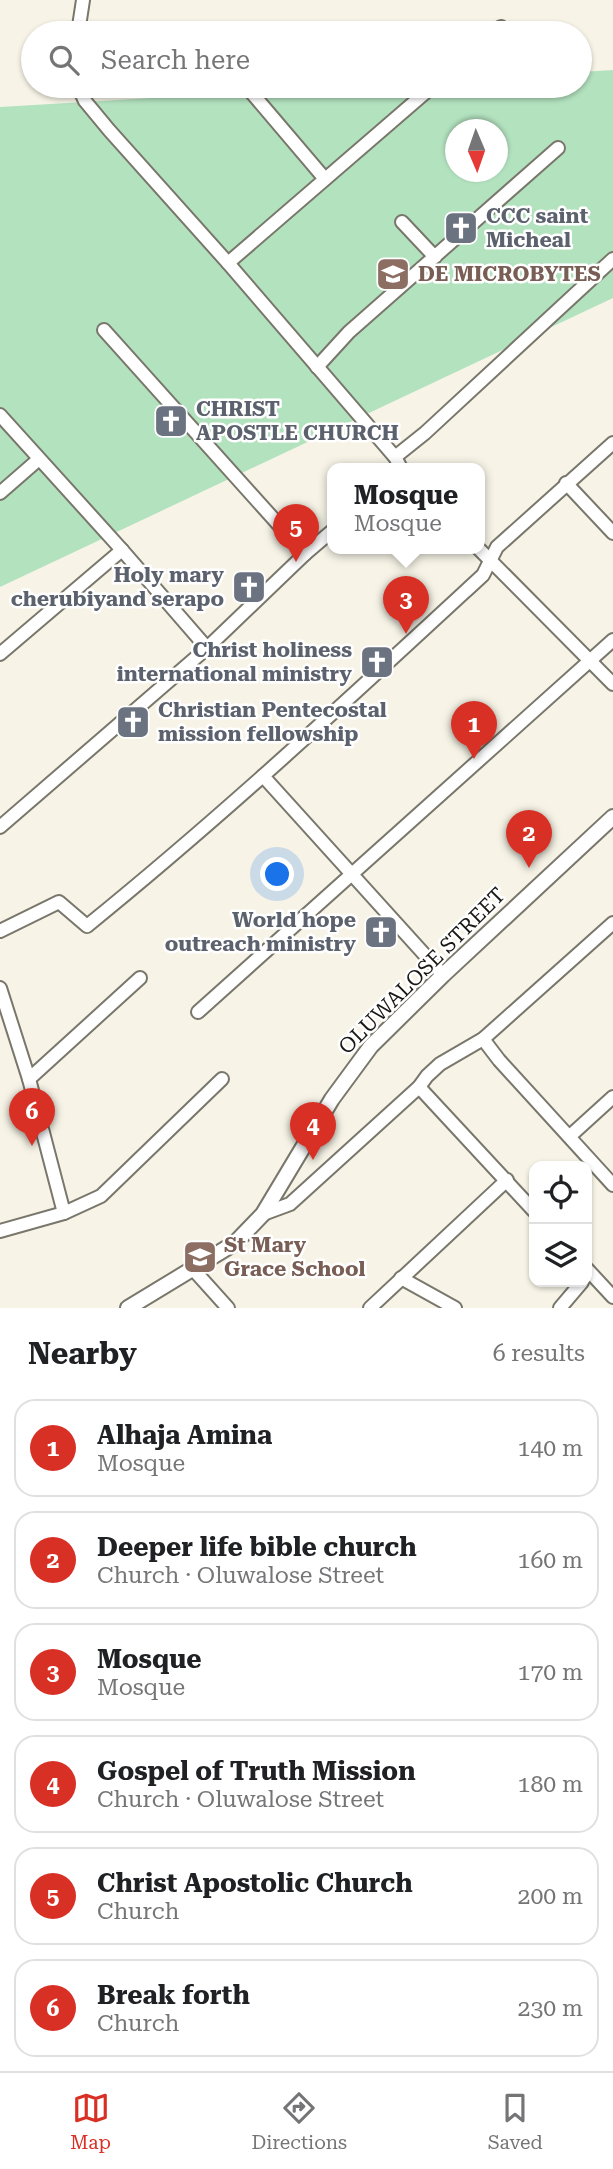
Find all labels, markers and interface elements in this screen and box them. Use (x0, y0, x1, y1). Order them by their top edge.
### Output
search box (21, 21, 592, 98)
icon: search (45, 41, 83, 79)
text: Search here (101, 45, 250, 75)
north arrow (445, 119, 508, 182)
place label: CCC saint Micheal (486, 204, 589, 252)
church icon: CCC saint Micheal (442, 209, 480, 247)
school or university icon: DE MICROBYTES (374, 255, 412, 293)
place label: DE MICROBYTES (418, 262, 601, 286)
place label: CHRIST APOSTLE CHURCH (196, 397, 399, 445)
church icon: CHRIST APOSTLE CHURCH (152, 402, 190, 440)
popup (327, 463, 485, 554)
text: Mosque (354, 480, 458, 510)
pin: 5 (273, 504, 319, 562)
text: Mosque (354, 510, 442, 537)
place label: Holy mary cherubiyand serapo (11, 563, 224, 611)
church icon: Holy mary cherubiyand serapo (230, 568, 268, 606)
pin: 3 (383, 576, 429, 634)
place label: Christ holiness international ministry (117, 638, 352, 686)
church icon: Christ holiness international ministry (358, 643, 396, 681)
place label: Christian Pentecostal mission fellowship (158, 698, 387, 746)
pin: 1 (451, 701, 497, 759)
church icon: Christian Pentecostal mission fellowship (114, 703, 152, 741)
pin: 2 (506, 810, 552, 868)
your location (260, 857, 294, 891)
street label: OLUWALOSE STREET (334, 883, 510, 1059)
place label: World hope outreach ministry (165, 908, 356, 956)
church icon: World hope outreach ministry (362, 913, 400, 951)
pin: 6 (9, 1088, 55, 1146)
pin: 4 (290, 1102, 336, 1160)
map controls (529, 1161, 592, 1287)
button: locate (529, 1161, 592, 1224)
button: layers (529, 1224, 592, 1287)
place label: St Mary Grace School (224, 1233, 365, 1281)
school or university icon: St Mary Grace School (181, 1238, 219, 1276)
text: Nearby (28, 1336, 137, 1371)
text: 6 results (493, 1340, 585, 1367)
text: Alhaja Amina (97, 1420, 272, 1450)
text: 1 (47, 1435, 59, 1462)
text: 140 m (518, 1435, 583, 1462)
text: Mosque (97, 1450, 185, 1477)
text: Deeper life bible church (97, 1532, 417, 1562)
text: 2 (47, 1547, 59, 1574)
text: 160 m (518, 1547, 583, 1574)
text: Church · Oluwalose Street (97, 1562, 384, 1589)
text: Mosque (97, 1644, 202, 1674)
text: 3 (47, 1659, 59, 1686)
text: 170 m (518, 1659, 583, 1686)
text: Mosque (97, 1674, 185, 1701)
text: Gospel of Truth Mission (97, 1756, 416, 1786)
text: 4 (47, 1771, 59, 1798)
text: 180 m (518, 1771, 583, 1798)
text: Church · Oluwalose Street (97, 1786, 384, 1813)
text: Christ Apostolic Church (97, 1868, 413, 1898)
text: 5 (47, 1883, 59, 1910)
text: 200 m (518, 1883, 583, 1910)
text: Church (97, 1898, 179, 1925)
text: Break forth (97, 1980, 250, 2010)
text: 6 (47, 1995, 59, 2022)
text: 230 m (518, 1995, 583, 2022)
text: Church (97, 2010, 179, 2037)
tab: Map (70, 2089, 111, 2154)
tab: Directions (251, 2089, 347, 2154)
tab: Saved (488, 2089, 543, 2154)

